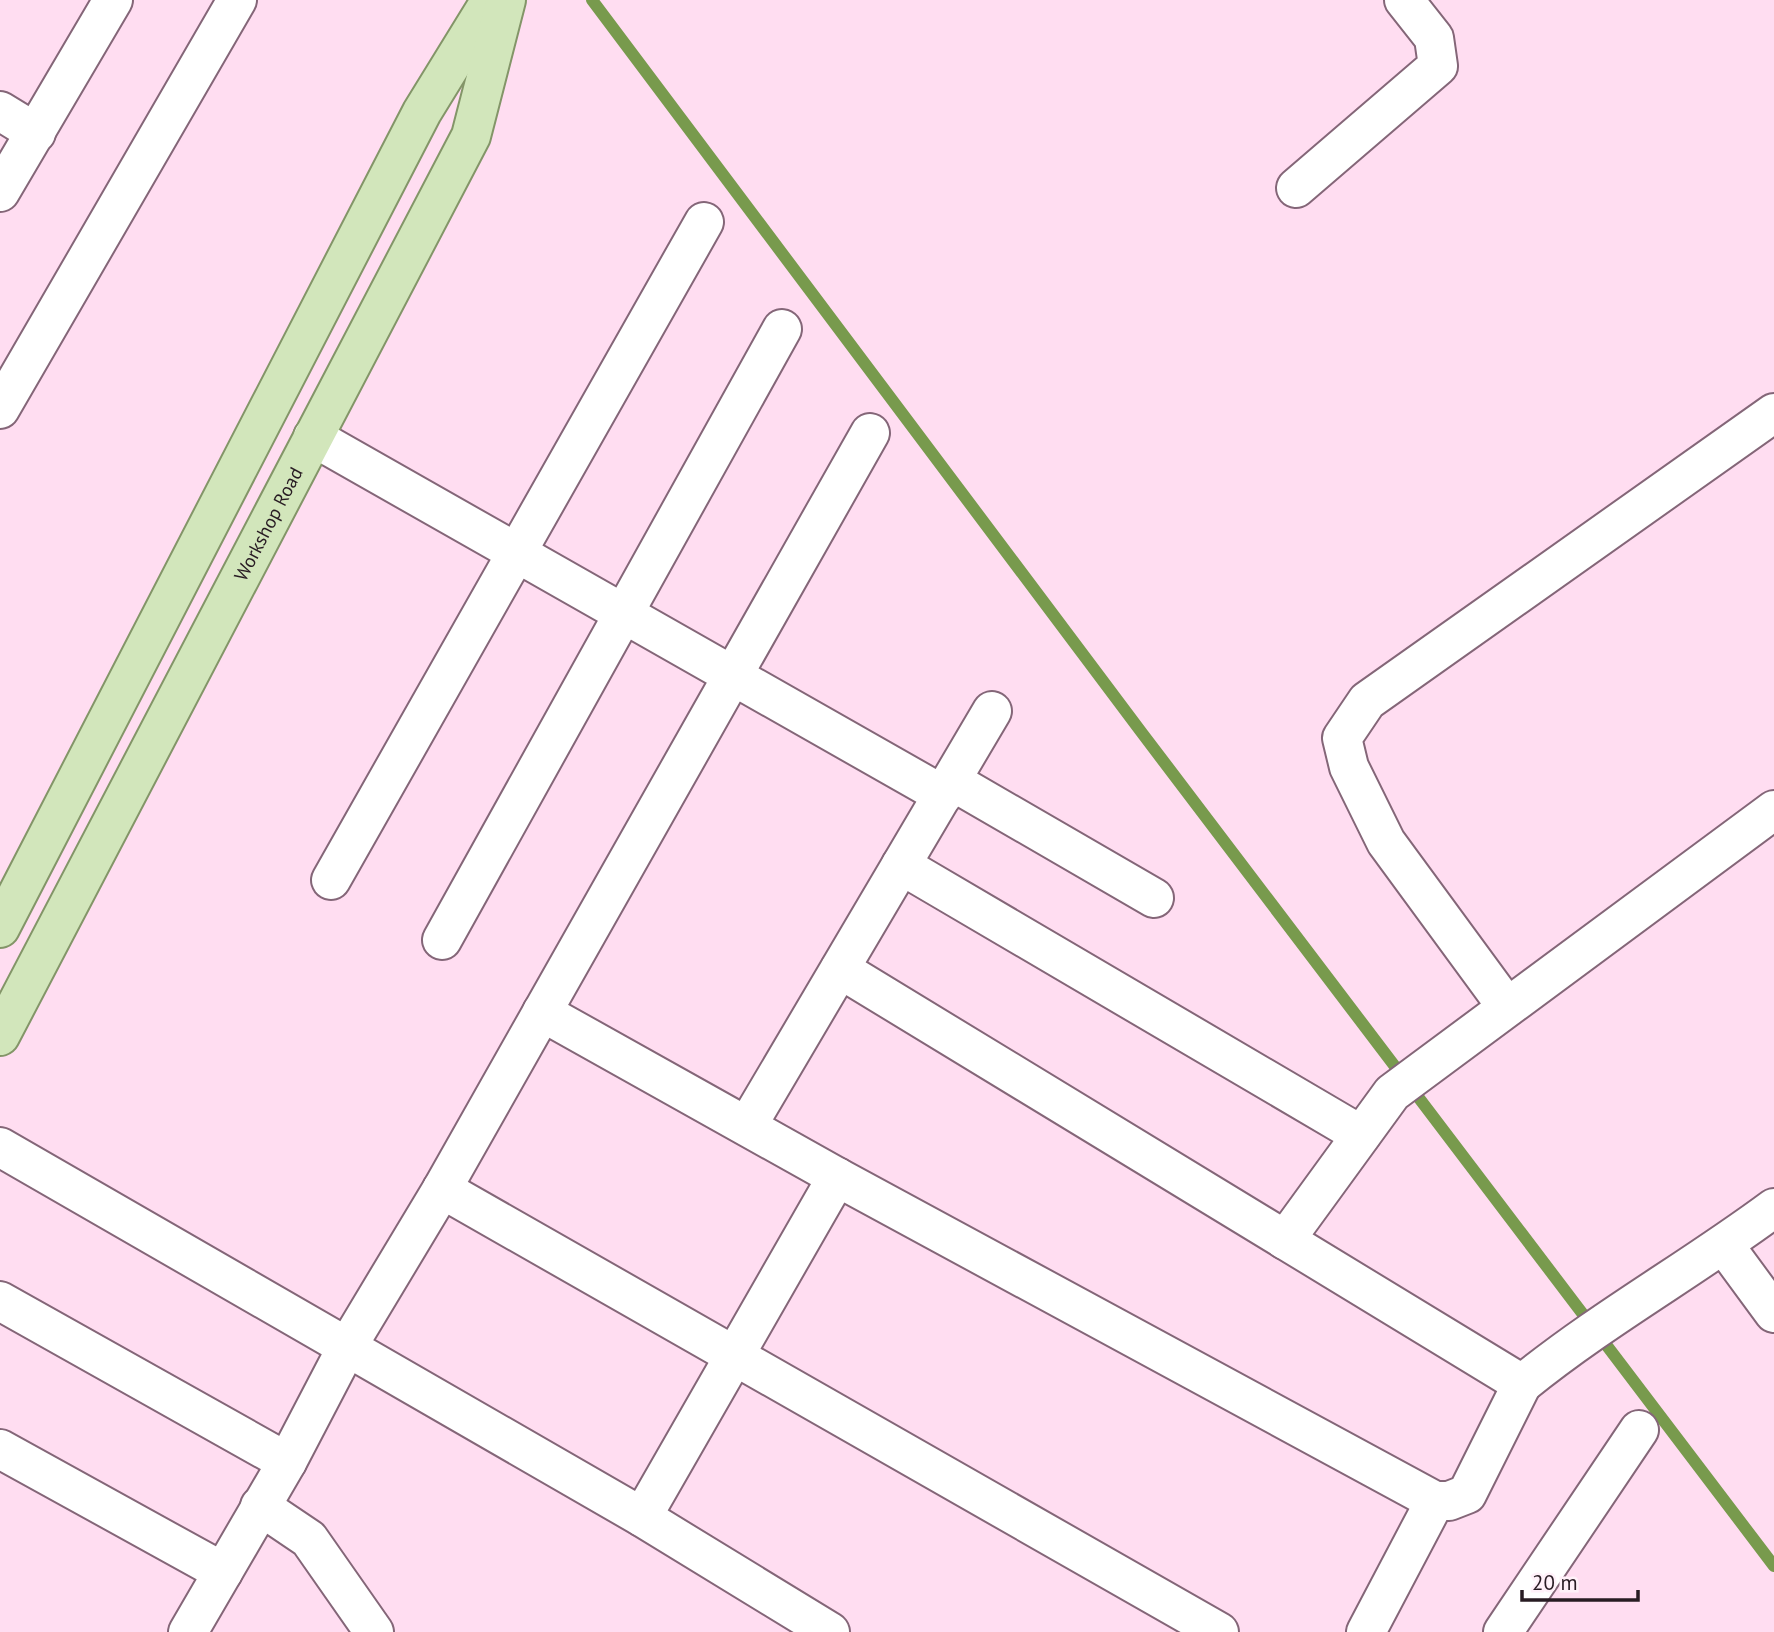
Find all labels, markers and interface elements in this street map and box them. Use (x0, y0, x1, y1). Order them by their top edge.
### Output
street label: Workshop Road (228, 463, 308, 585)
scale bar (1522, 1558, 1638, 1602)
text: 20 m (1532, 1569, 1578, 1596)

